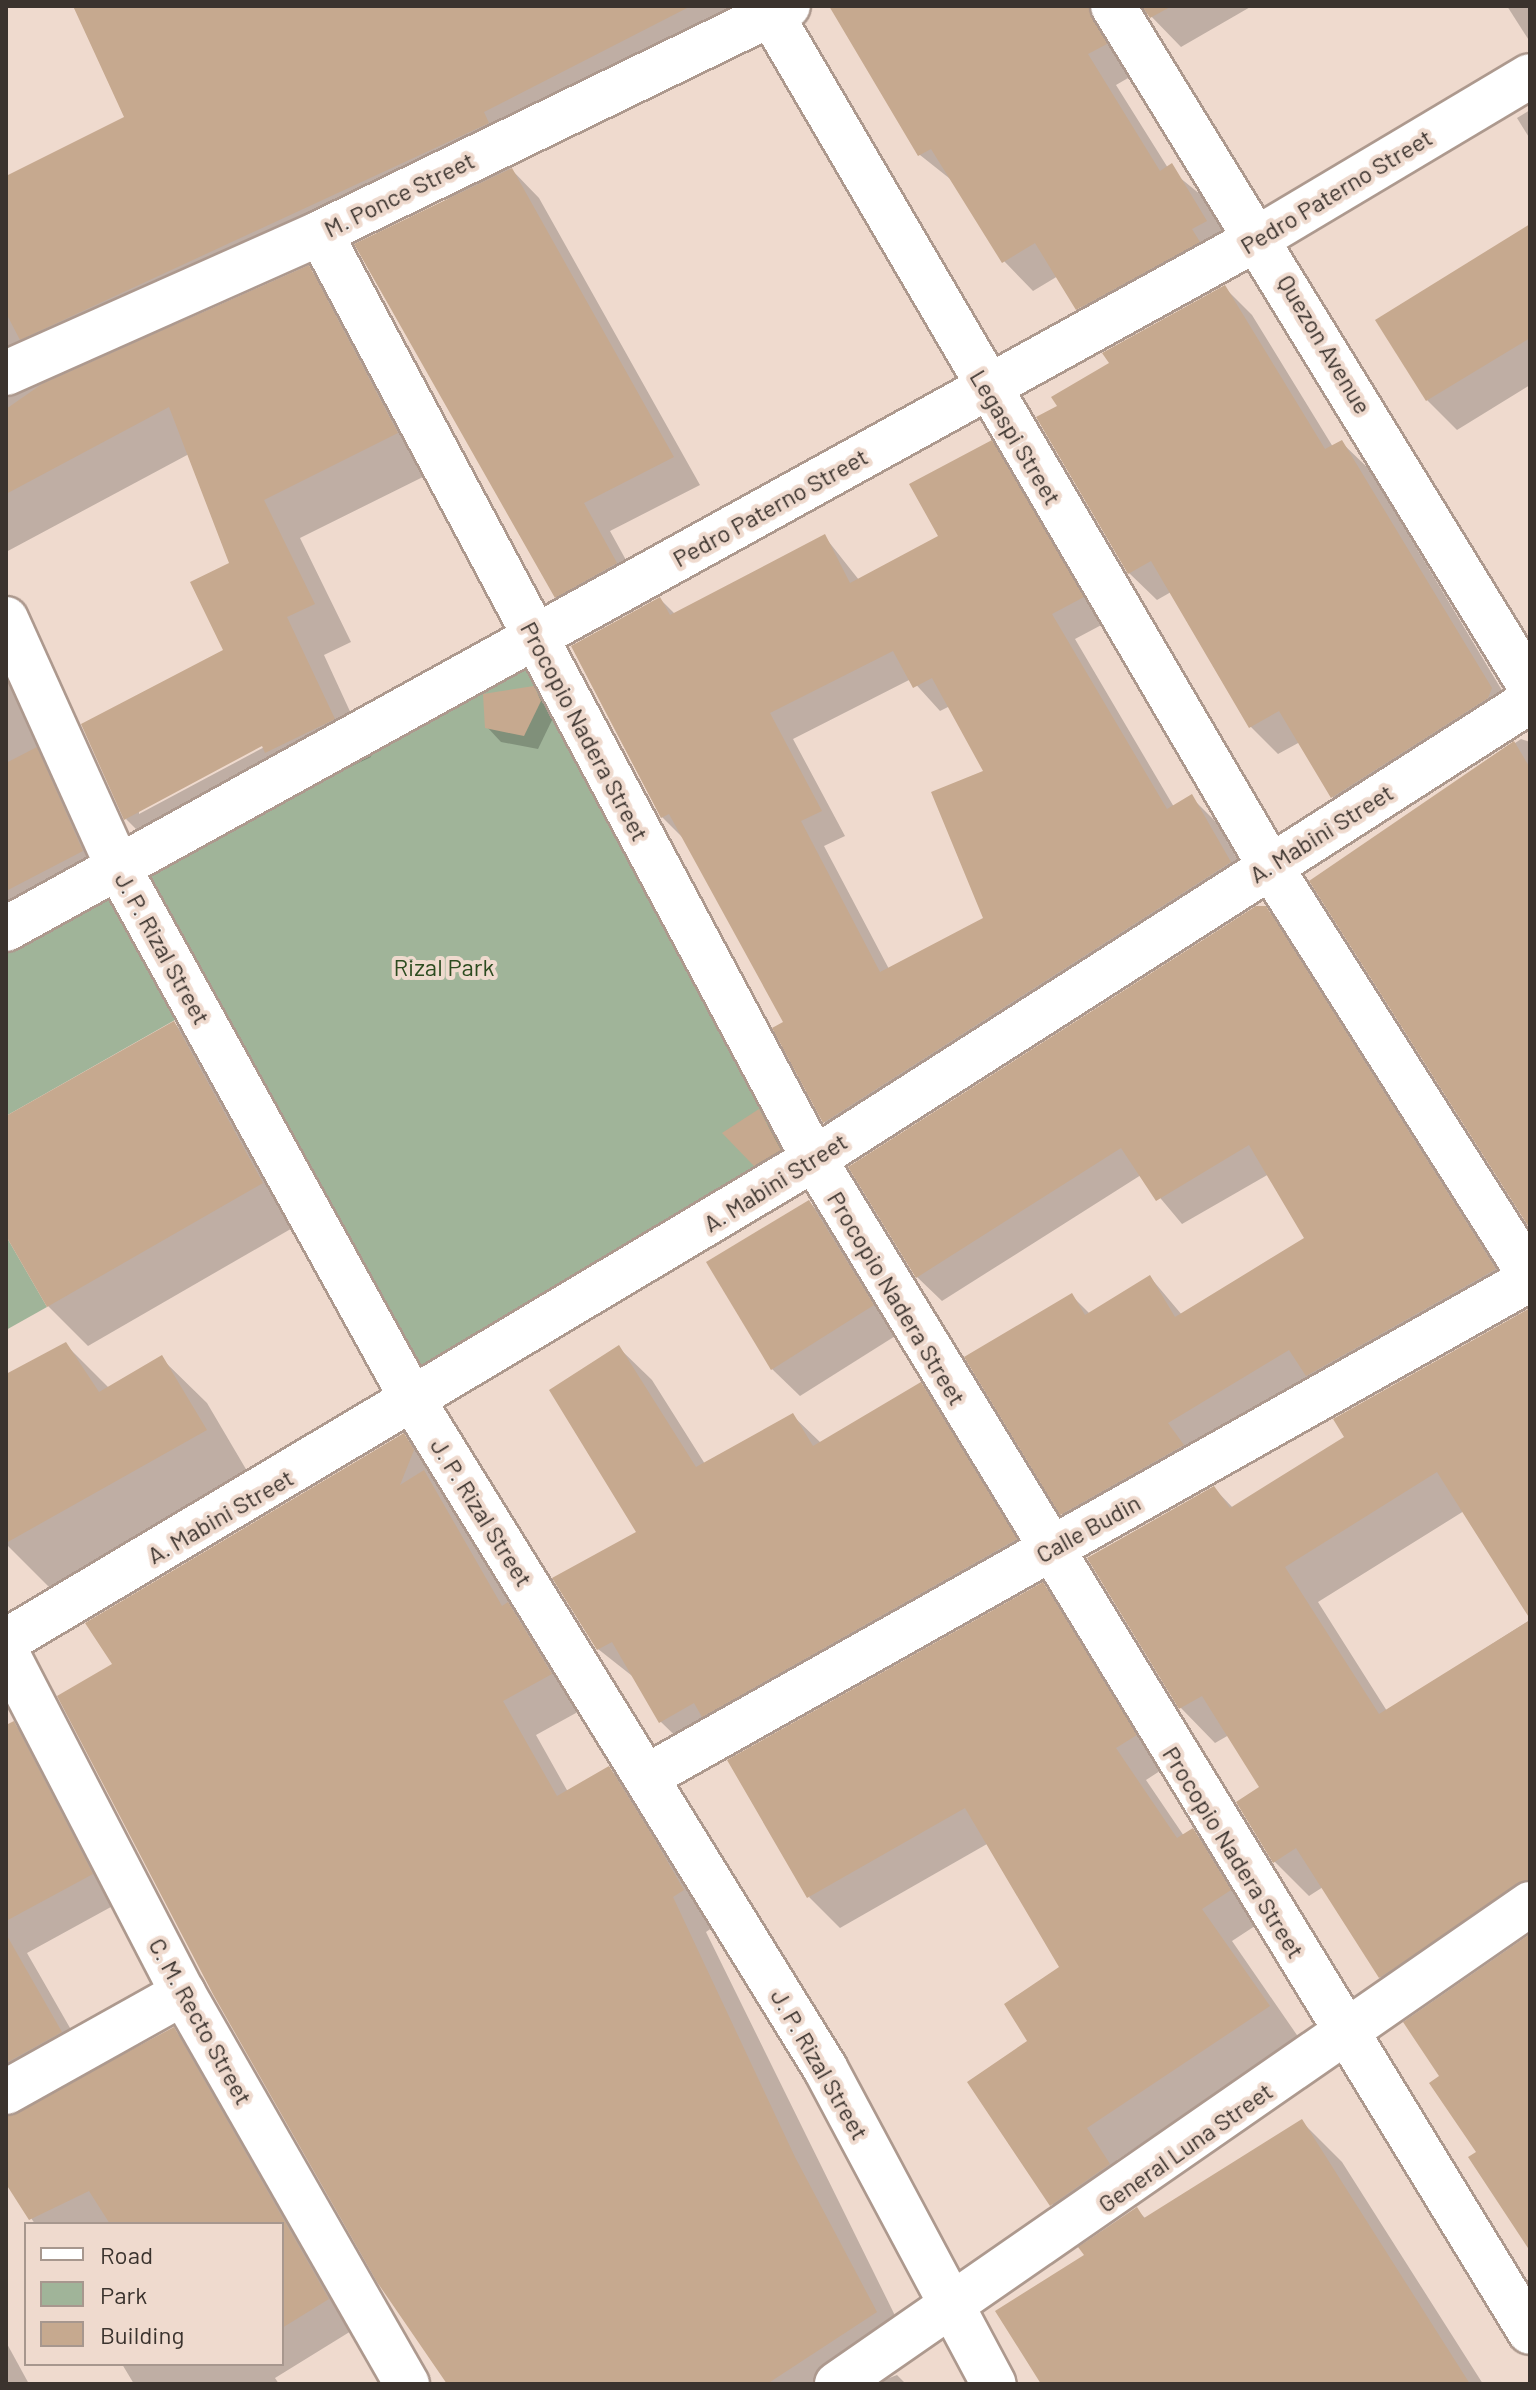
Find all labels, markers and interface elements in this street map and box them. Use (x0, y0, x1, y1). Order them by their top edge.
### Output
street label: Pedro Paterno Street (1235, 122, 1437, 260)
street label: M. Ponce Street (319, 145, 479, 243)
street label: Quezon Avenue (1272, 269, 1378, 419)
street label: Legaspi Street (964, 364, 1068, 510)
street label: Pedro Paterno Street (667, 441, 873, 573)
street label: Procopio Nadera Street (515, 616, 655, 846)
street label: A. Mabini Street (1244, 777, 1398, 889)
street label: J. P. Rizal Street (109, 867, 217, 1029)
park label: Rizal Park (393, 953, 495, 981)
street label: A. Mabini Street (698, 1126, 852, 1238)
street label: Procopio Nadera Street (822, 1186, 972, 1410)
street label: J. P. Rizal Street (425, 1433, 539, 1591)
street label: A. Mabini Street (142, 1463, 298, 1569)
street label: Calle Budin (1031, 1488, 1145, 1568)
street label: Procopio Nadera Street (1157, 1741, 1311, 1963)
street label: C. M. Recto Street (143, 1933, 259, 2109)
street label: J. P. Rizal Street (765, 1983, 875, 2145)
street label: General Luna Street (1092, 2076, 1278, 2218)
legend (24, 2222, 284, 2366)
text: Road (100, 2240, 153, 2269)
text: Park (100, 2280, 147, 2309)
text: Building (100, 2320, 184, 2349)

